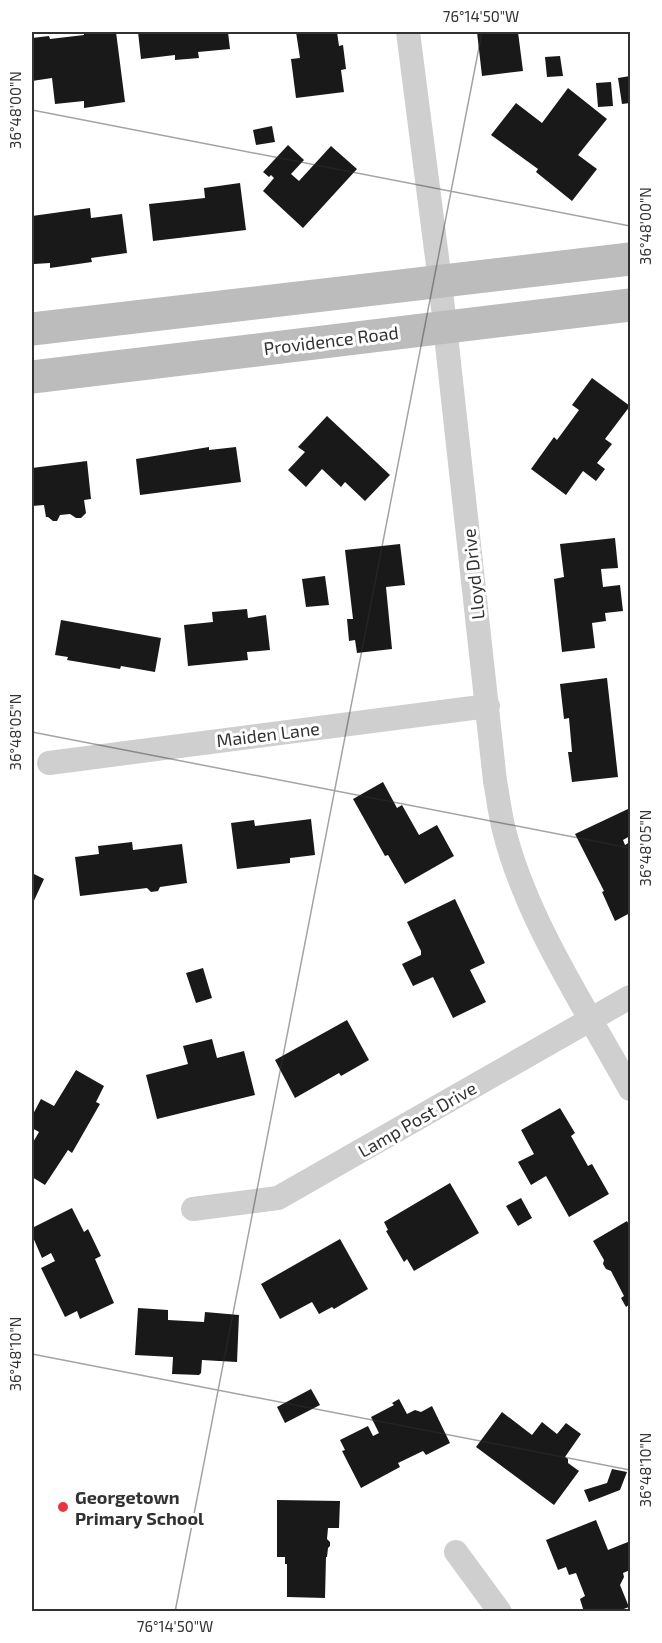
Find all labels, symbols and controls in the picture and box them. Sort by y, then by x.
text: 76°14'50"W [443,7,519,25]
text: 36°48'00"N [6,71,24,149]
text: 36°48'00"N [636,187,654,265]
street label: Providence Road [262,321,400,359]
street label: Lloyd Drive [457,527,489,621]
text: 36°48'05"N [6,694,24,770]
street label: Maiden Lane [215,717,321,751]
text: 36°48'05"N [636,810,654,886]
street label: Lamp Post Drive [354,1076,480,1162]
text: 36°48'10"N [6,1317,24,1391]
text: 36°48'10"N [636,1433,654,1507]
place label: Georgetown Primary School [75,1486,204,1529]
marker: Georgetown Primary School [56,1500,70,1514]
text: 76°14'50"W [137,1617,213,1635]

